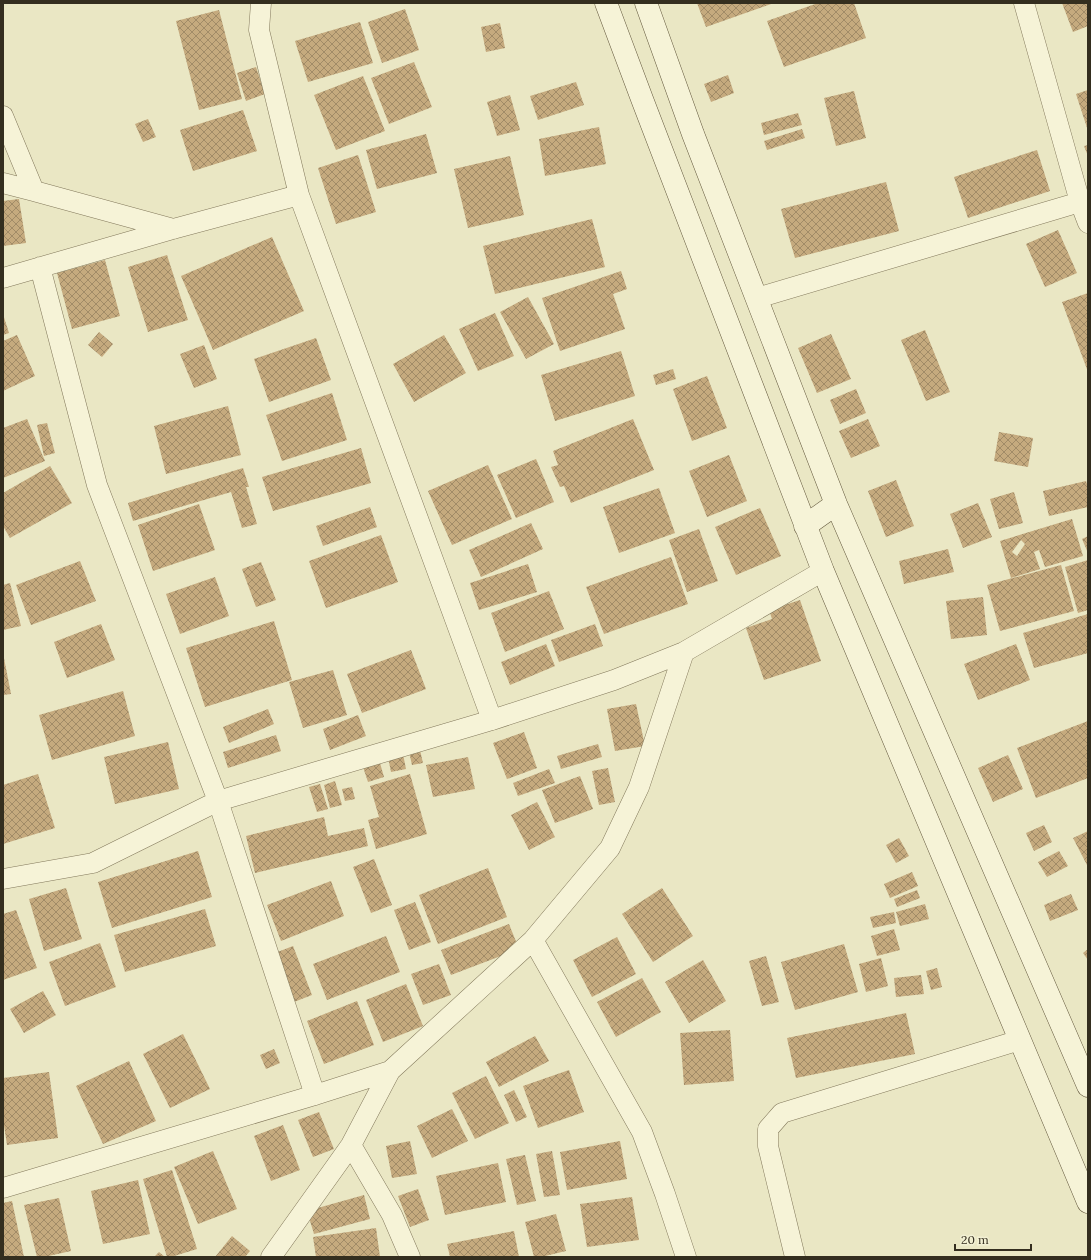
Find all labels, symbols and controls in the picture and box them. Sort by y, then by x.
scale bar [955,1226,1031,1252]
text: 20 m [961,1232,989,1247]

